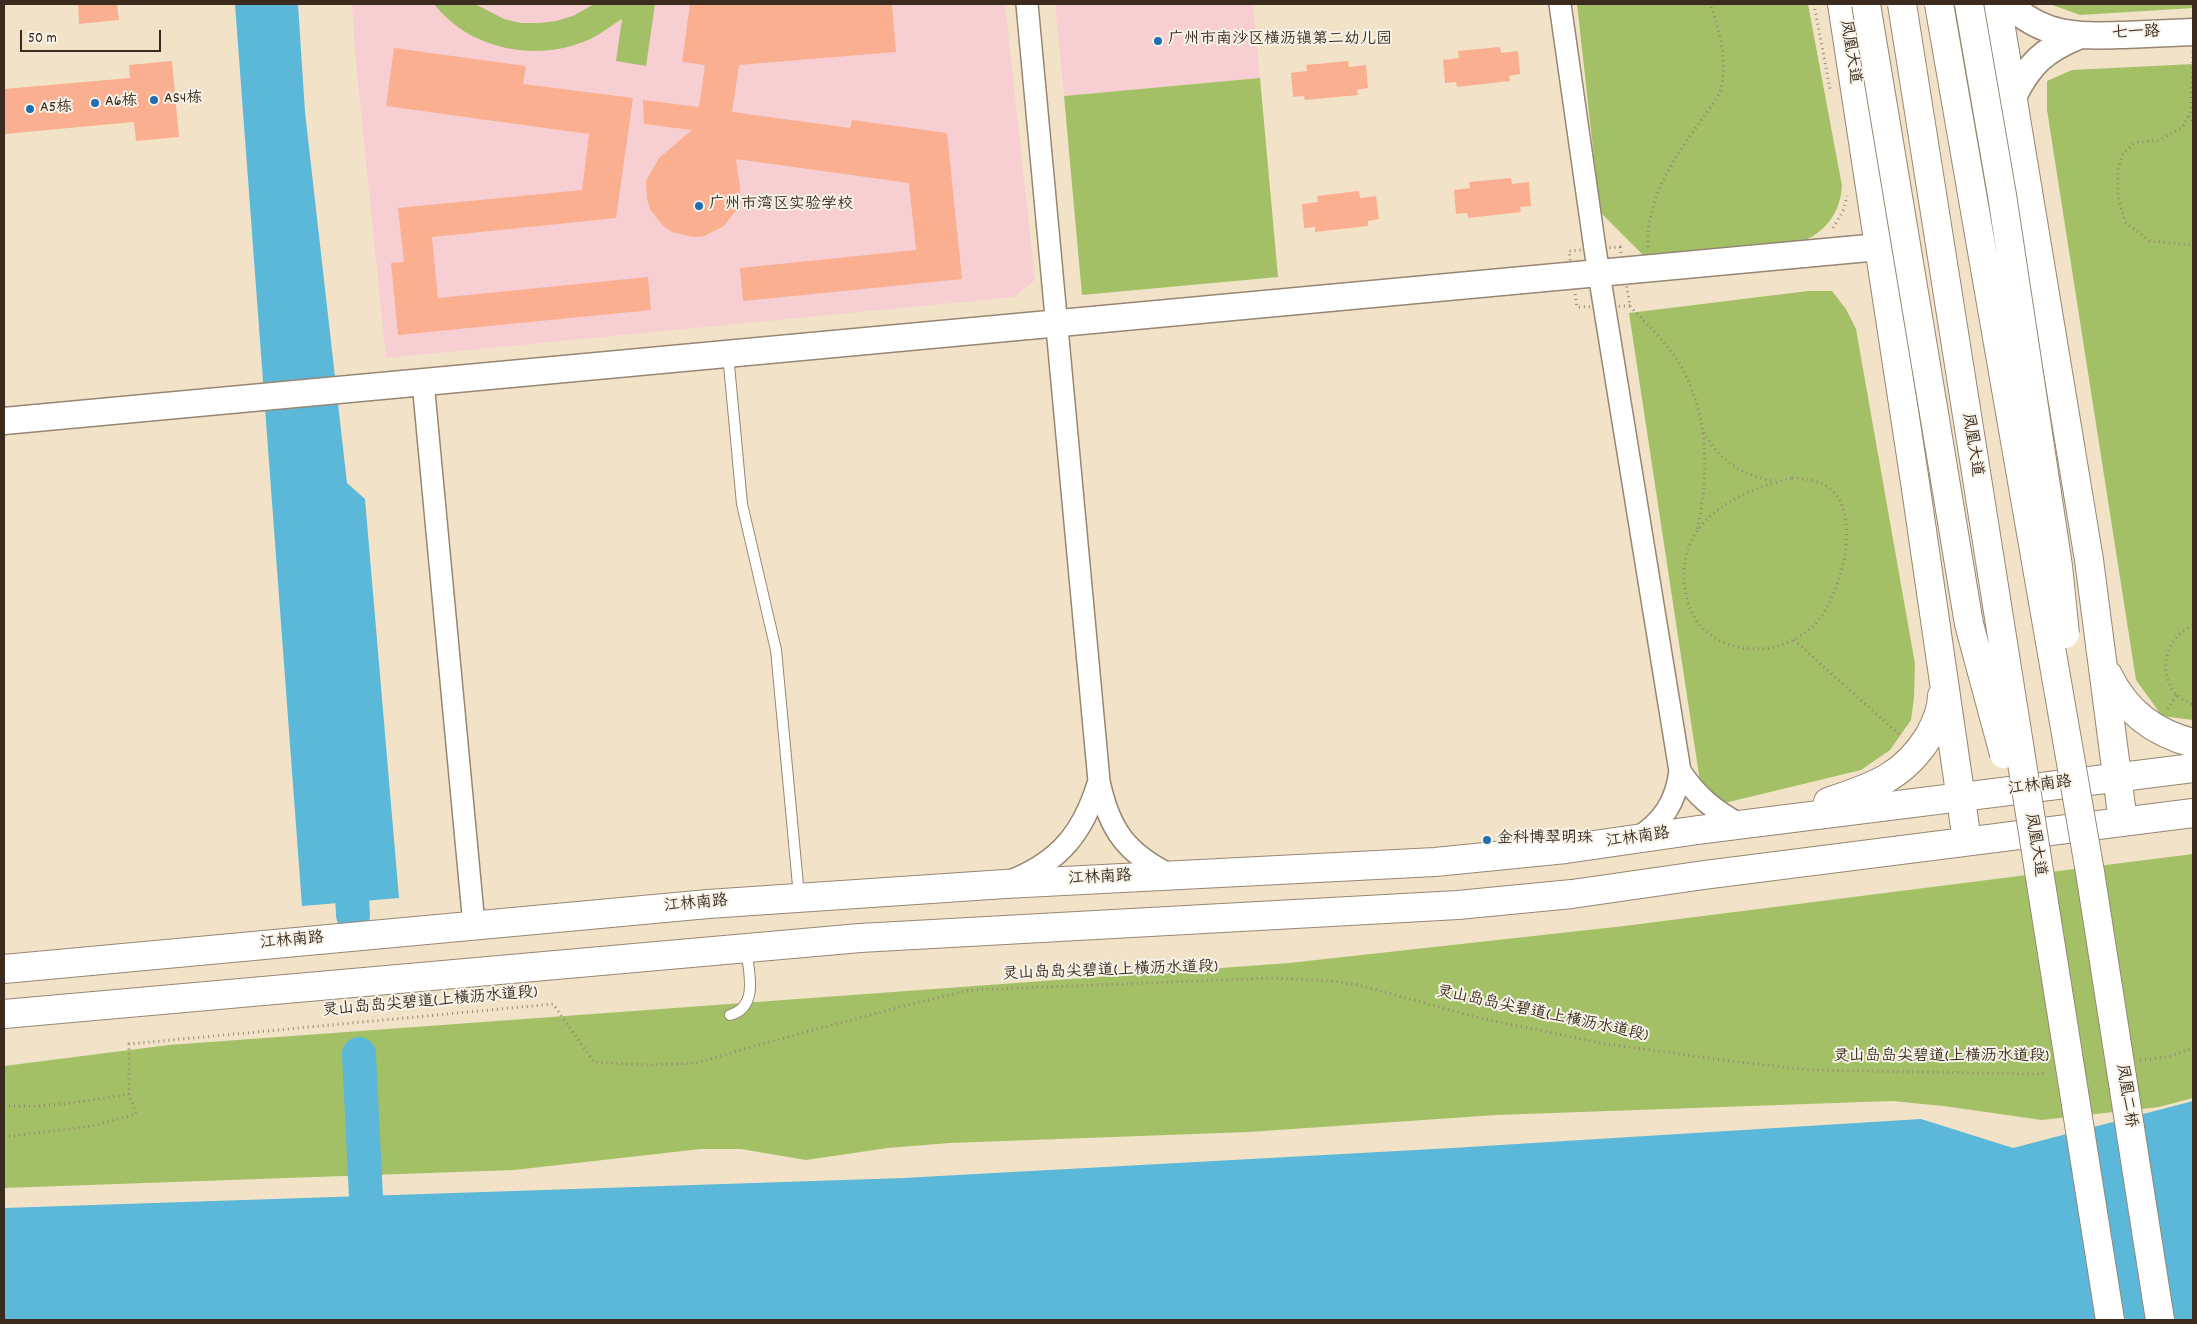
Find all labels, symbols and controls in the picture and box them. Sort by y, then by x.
street label: 凤凰大道 [1835,19,1863,85]
scale bar [22,20,164,52]
street label: 七一路 [2112,24,2160,44]
text: 50 m [28,28,57,50]
place label: 广州市南沙区横沥镇第二幼儿园 [1168,31,1392,51]
marker: 广州市南沙区横沥镇第二幼儿园 [1152,35,1164,47]
place label: AS4栋 [164,90,202,110]
place label: A6栋 [105,93,138,113]
marker: AS4栋 [148,94,160,106]
marker: A6栋 [89,97,101,109]
place label: A5栋 [40,99,72,119]
marker: A5栋 [24,103,36,115]
place label: 广州市湾区实验学校 [709,196,853,216]
marker: 广州市湾区实验学校 [693,200,705,212]
street label: 凤凰大道 [1957,412,1985,478]
street label: 江林南路 [2007,774,2073,800]
street label: 凤凰大道 [2020,812,2048,878]
street label: 江林南路 [1605,825,1671,853]
place label: 金科博翠明珠 [1497,830,1593,850]
marker: 金科博翠明珠 [1481,834,1493,846]
street label: 江林南路 [1068,868,1132,890]
street label: 江林南路 [663,893,729,917]
street label: 江林南路 [259,930,325,954]
street label: 灵山岛岛尖碧道(上横沥水道段) [1002,959,1218,985]
street label: 灵山岛岛尖碧道(上横沥水道段) [1434,983,1650,1047]
street label: 灵山岛岛尖碧道(上横沥水道段) [322,984,538,1022]
street label: 灵山岛岛尖碧道(上横沥水道段) [1833,1048,2049,1068]
street label: 凤凰二桥 [2111,1063,2139,1129]

